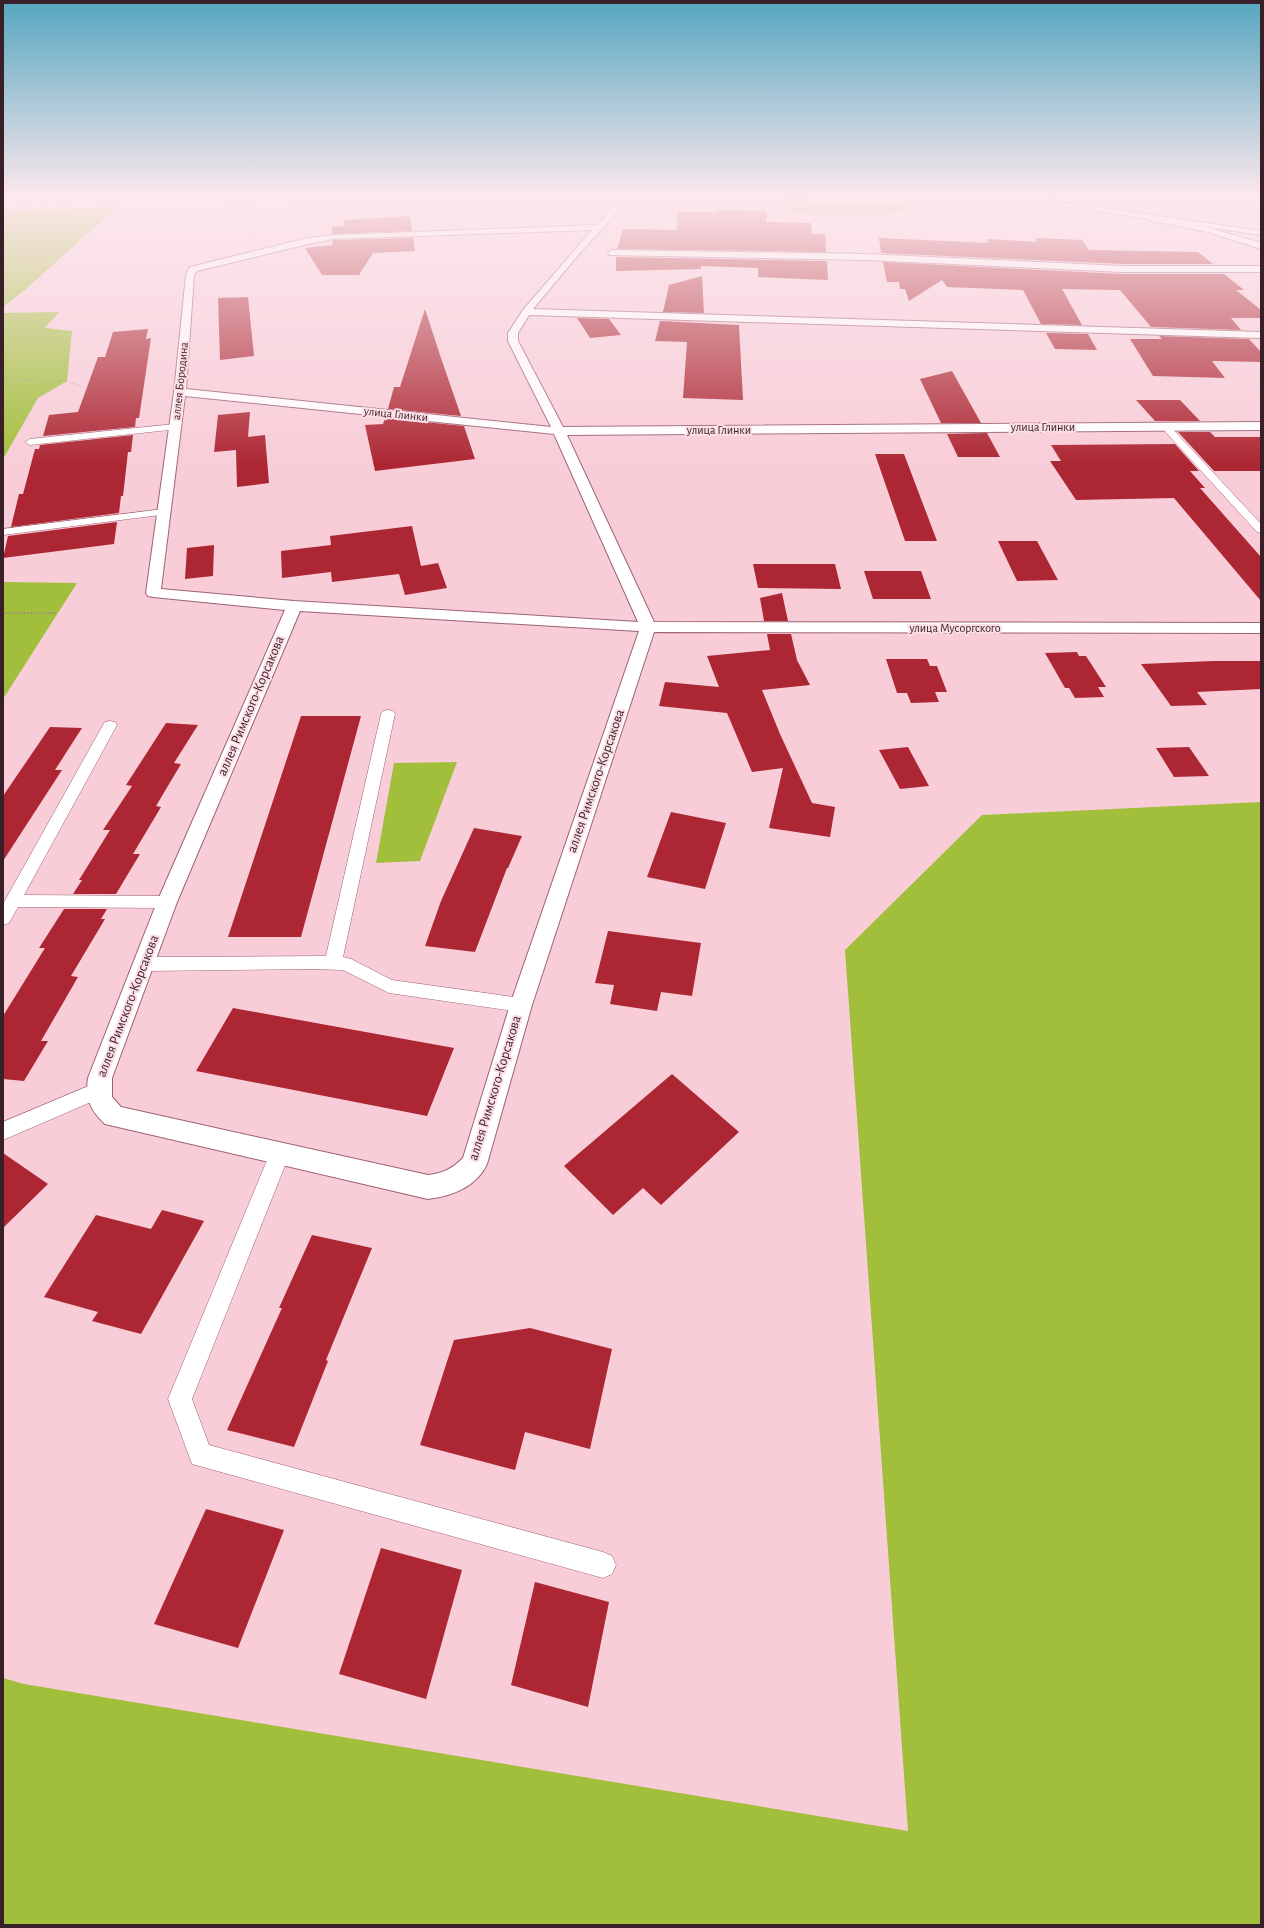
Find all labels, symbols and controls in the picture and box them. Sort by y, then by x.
street label: аллея Бородина [170,341,190,421]
street label: улица Глинки [362,405,429,424]
street label: улица Глинки [1010,421,1075,434]
street label: улица Глинки [686,424,751,437]
street label: улица Мусоргского [908,622,1001,635]
street label: аллея Римского-Корсакова [215,633,287,778]
street label: аллея Римского-Корсакова [565,707,627,854]
street label: аллея Римского-Корсакова [94,933,162,1079]
street label: аллея Римского-Корсакова [466,1013,524,1162]

